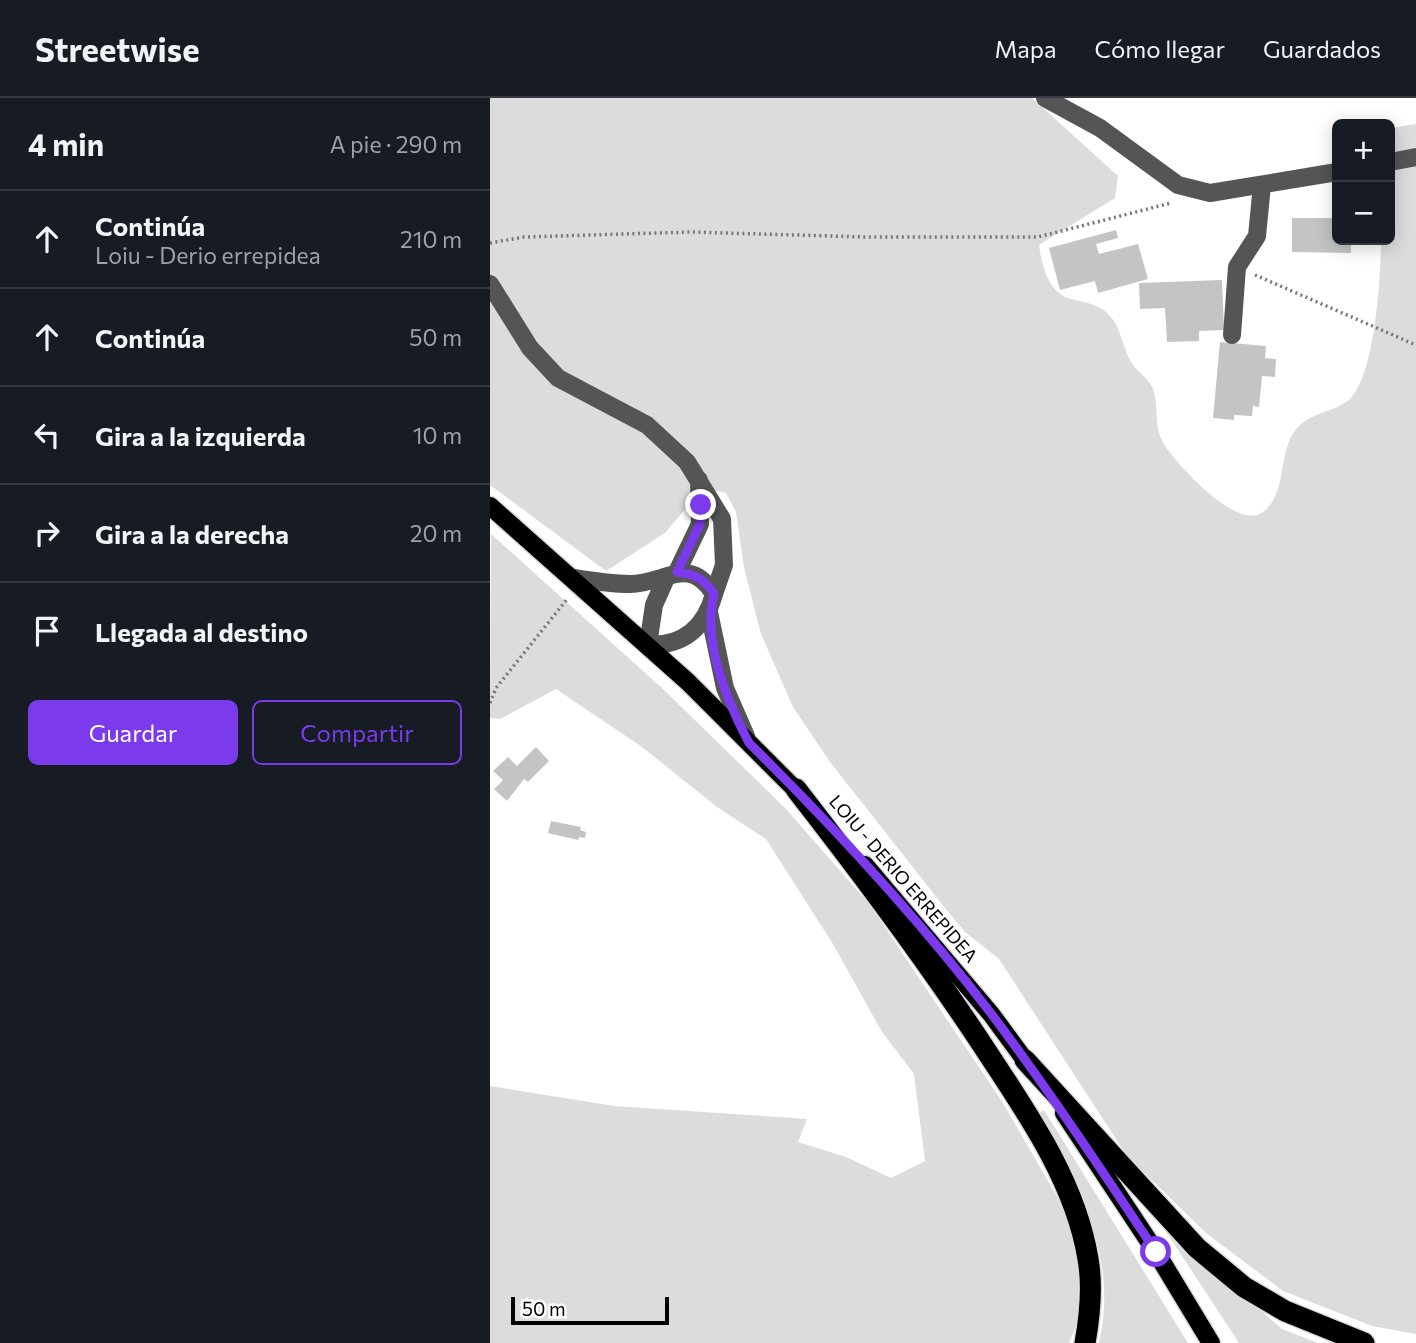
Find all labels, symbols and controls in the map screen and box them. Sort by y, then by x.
text: Streetwise [35,28,200,69]
text: Mapa [994,34,1057,63]
text: Cómo llegar [1095,34,1225,63]
text: Guardados [1263,34,1381,63]
map controls [1332,119,1395,245]
button: + [1332,119,1395,182]
text: 4 min [28,125,104,162]
text: A pie · 290 m [330,130,462,158]
button: − [1332,182,1395,245]
text: Continúa [95,210,205,241]
icon: ahead [28,220,66,258]
text: 210 m [400,225,462,253]
text: Loiu - Derio errepidea [95,241,321,269]
icon: ahead [28,318,66,356]
text: Continúa [95,322,205,353]
text: 50 m [409,323,462,351]
icon: left [28,416,66,454]
text: Gira a la izquierda [95,420,306,451]
text: 10 m [413,421,462,449]
route end [685,489,716,520]
icon: right [28,514,66,552]
text: Gira a la derecha [95,518,289,549]
text: 20 m [410,519,462,547]
icon: arrive [28,612,66,650]
text: Llegada al destino [95,616,308,647]
button: Guardar [28,700,238,765]
button: Compartir [252,700,462,765]
street label: LOIU - DERIO ERREPIDEA [825,790,982,967]
route start [1140,1236,1171,1267]
scale bar [511,1294,668,1326]
text: 50 m [522,1297,566,1320]

